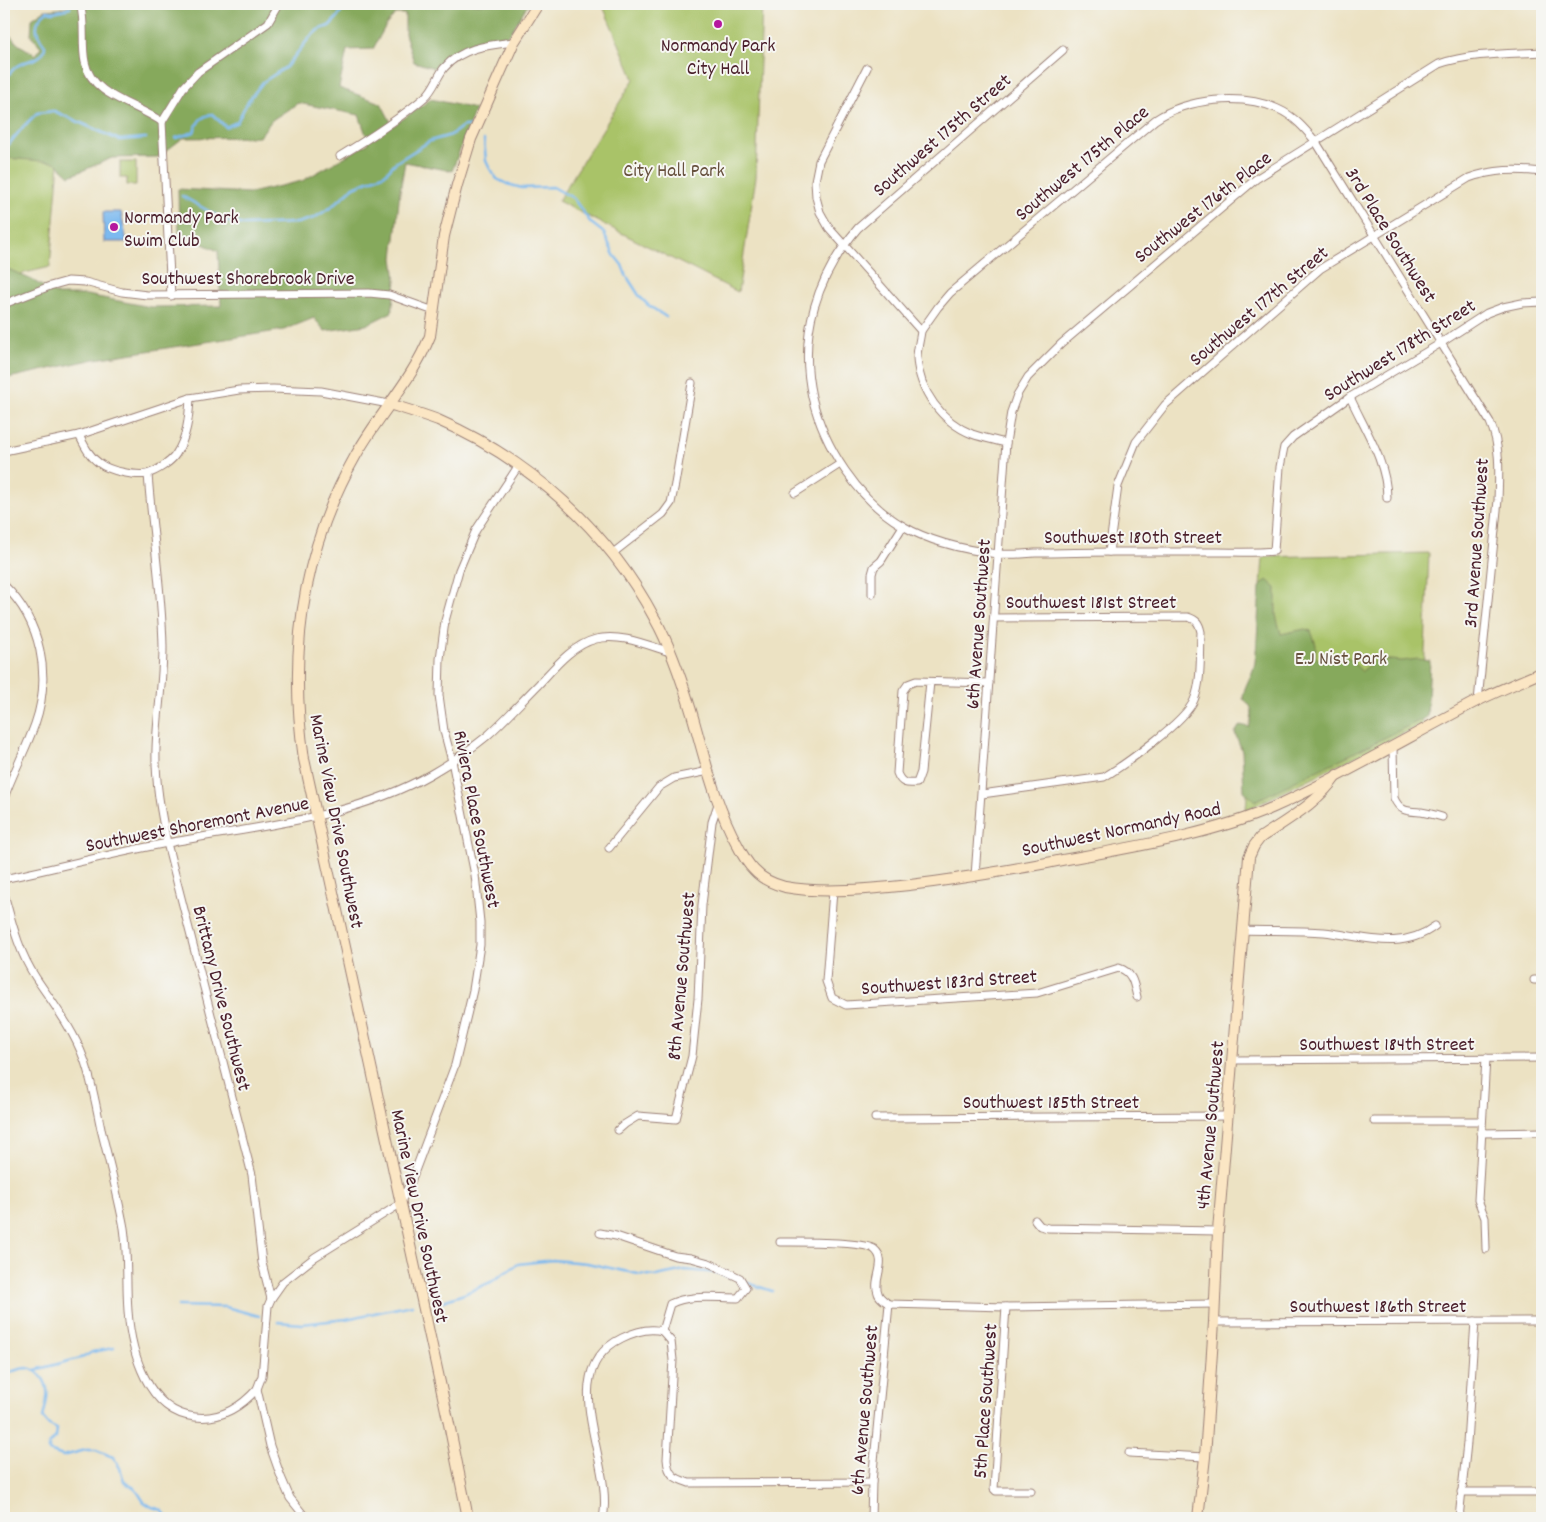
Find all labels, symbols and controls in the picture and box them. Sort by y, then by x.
marker: Normandy Park City Hall [712,18,724,30]
place label: Normandy Park City Hall [661,33,775,84]
street label: Southwest 175th Street [867,68,1019,205]
street label: Southwest 175th Place [1010,100,1156,229]
street label: Southwest 176th Place [1129,146,1279,271]
park label: City Hall Park [623,158,725,186]
street label: 3rd Place Southwest [1336,162,1442,309]
place label: Normandy Park Swim Club [124,205,239,256]
marker: Normandy Park Swim Club [108,221,120,233]
street label: Southwest 177th Street [1184,241,1336,374]
street label: Southwest Shorebrook Drive [141,266,355,294]
street label: Southwest 178th Street [1319,293,1482,410]
street label: 3rd Avenue Southwest [1458,457,1498,629]
street label: Southwest 180th Street [1044,525,1222,553]
street label: 6th Avenue Southwest [960,538,1000,710]
street label: Southwest 181st Street [1006,590,1176,618]
park label: E.J Nist Park [1295,646,1387,674]
street label: Marine View Drive Southwest [301,712,370,931]
street label: Riviera Place Southwest [444,728,506,911]
street label: Southwest Shoremont Avenue [84,791,312,861]
street label: Southwest Normandy Road [1019,796,1224,866]
street label: 8th Avenue Southwest [662,891,704,1062]
street label: Brittany Drive Southwest [184,903,257,1094]
street label: Southwest 183rd Street [860,964,1038,1004]
street label: Southwest 184th Street [1299,1032,1475,1060]
street label: 4th Avenue Southwest [1191,1040,1233,1211]
street label: Southwest 185th Street [963,1090,1139,1118]
street label: Marine View Drive Southwest [382,1107,454,1326]
street label: Southwest 186th Street [1290,1294,1466,1322]
street label: 5th Place Southwest [968,1323,1006,1480]
street label: 6th Avenue Southwest [845,1324,887,1496]

